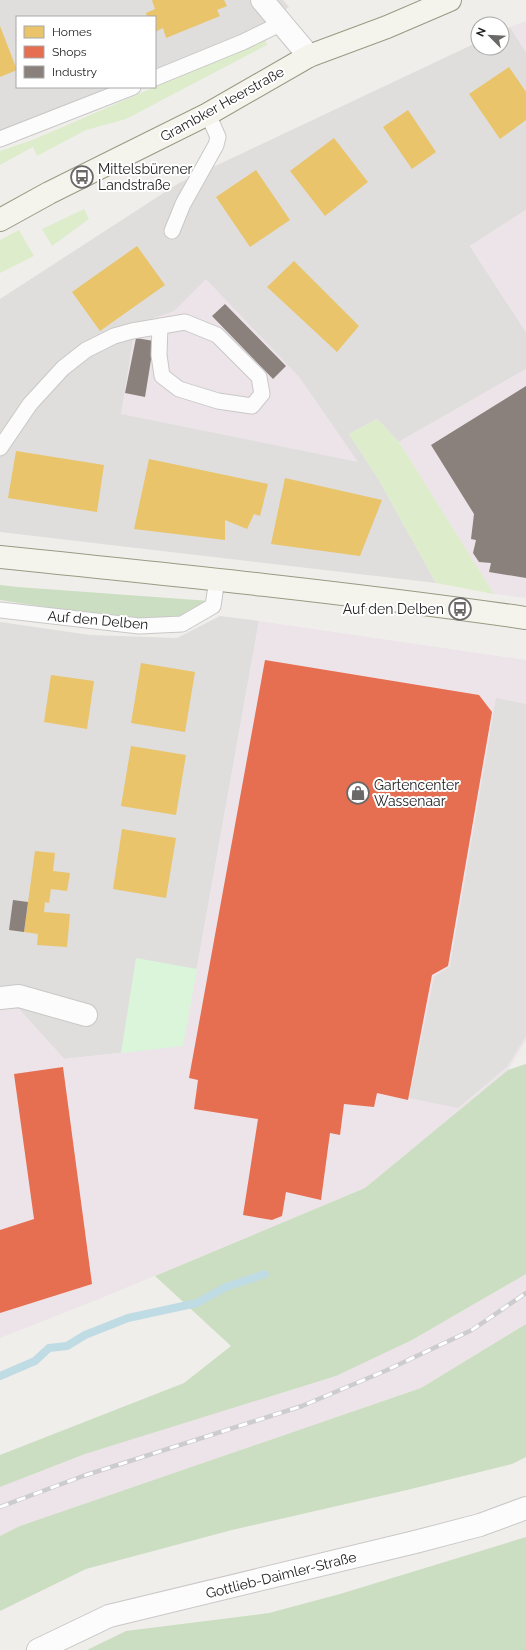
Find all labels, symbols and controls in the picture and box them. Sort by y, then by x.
legend [16,16,156,88]
north arrow [470,16,510,56]
text: Homes [52,25,92,39]
text: N [474,26,489,39]
text: Shops [52,45,87,59]
street label: Grambker Heerstraße [157,63,287,145]
text: Industry [52,65,98,79]
place label: Mittelsbürener Landstraße [98,161,193,193]
bus stop icon: Mittelsbürener Landstraße [69,164,95,190]
bus stop icon: Auf den Delben [447,596,473,622]
place label: Auf den Delben [343,601,444,617]
street label: Auf den Delben [47,608,149,632]
place label: Gartencenter Wassenaar [374,777,459,809]
shop icon: Gartencenter Wassenaar [345,780,371,806]
street label: Gottlieb-Daimler-Straße [204,1549,358,1601]

